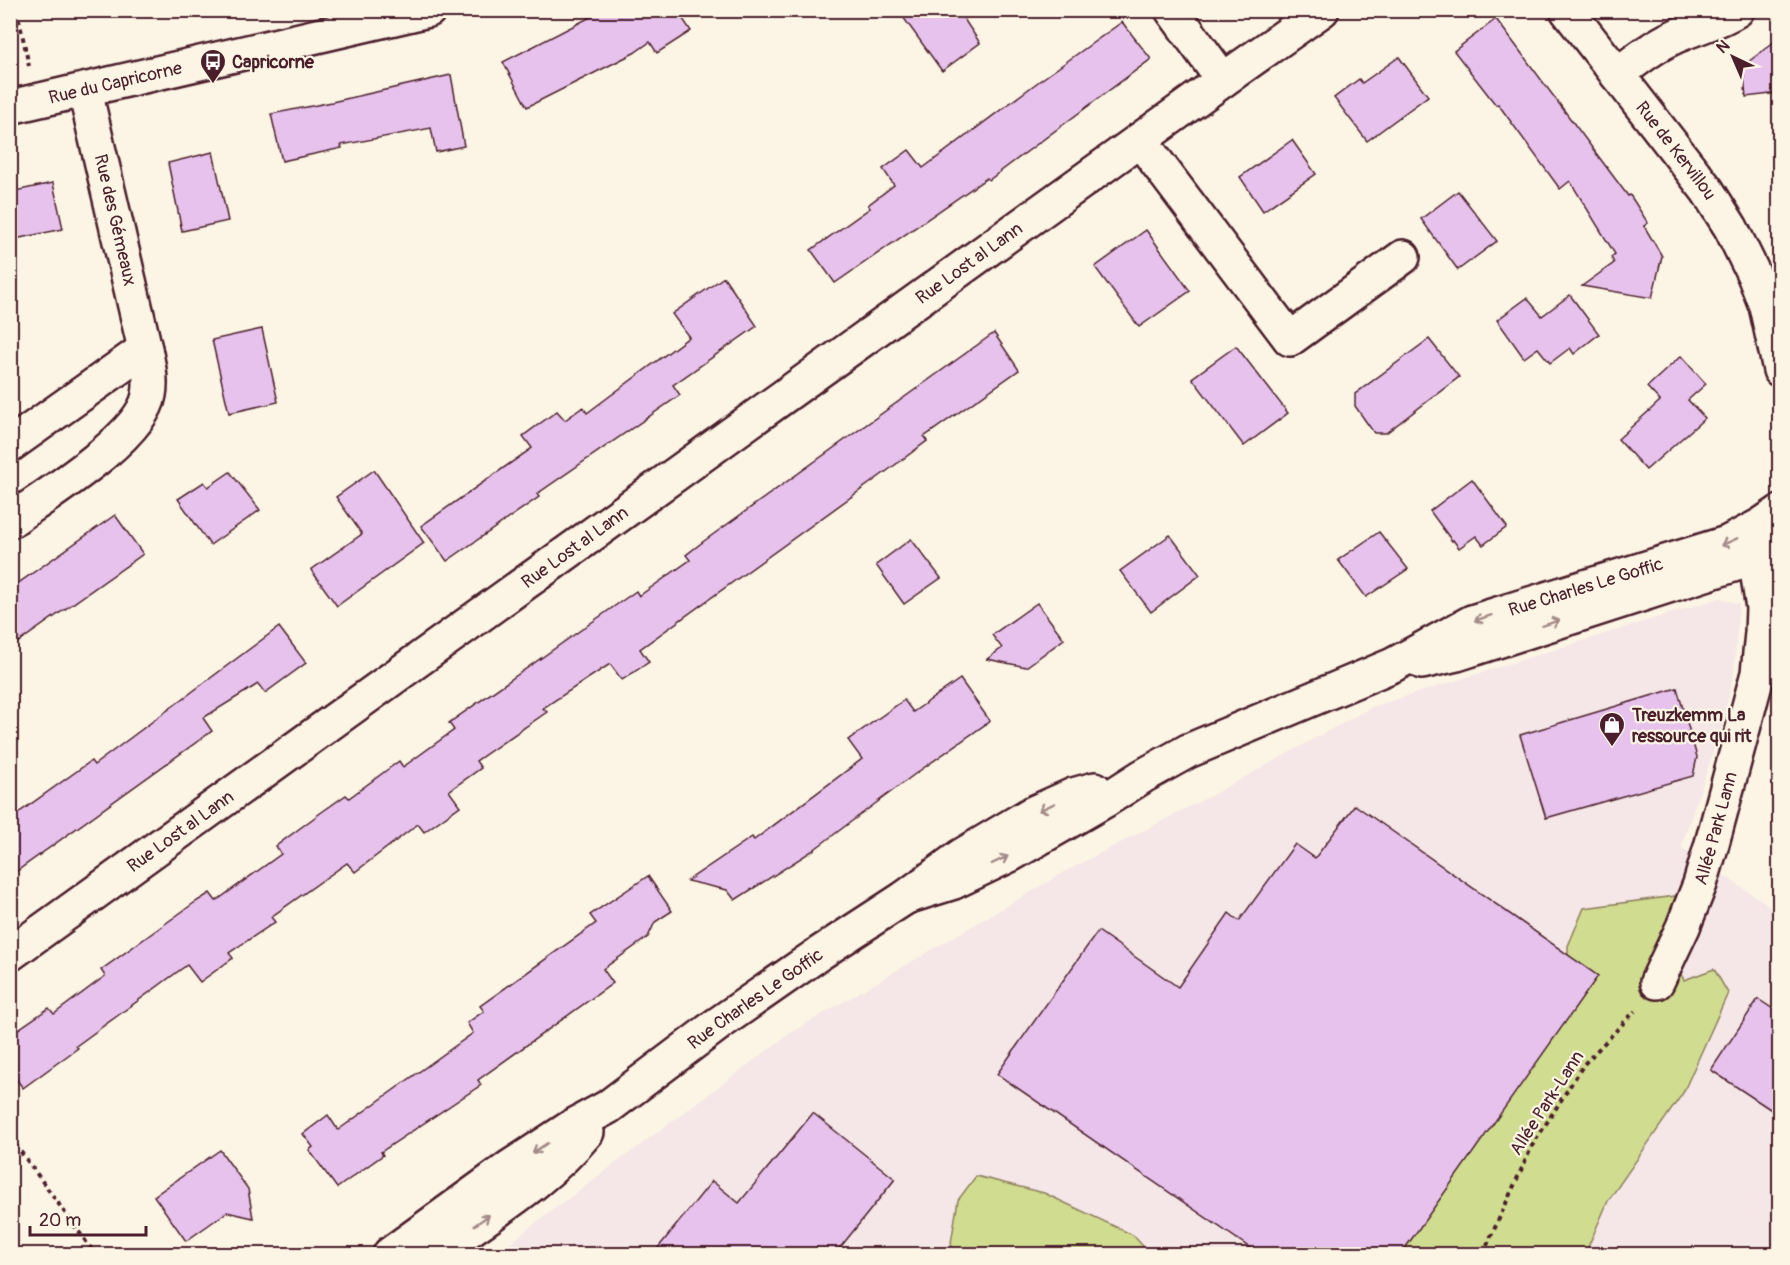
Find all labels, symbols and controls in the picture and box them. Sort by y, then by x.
north arrow [1703,27,1763,87]
text: N [1712,36,1734,58]
bus stop icon: Capricorne [198,47,228,85]
place label: Capricorne [232,51,315,74]
street label: Rue du Capricorne [46,56,184,109]
street label: Rue de Kervillou [1631,97,1722,204]
street label: Rue des Gémeaux [89,152,141,288]
street label: Rue Lost al Lann [911,217,1027,309]
street label: Rue Lost al Lann [517,501,633,593]
one-way arrow [1721,536,1739,548]
street label: Rue Charles Le Goffic [1506,552,1666,621]
one-way arrow [1474,613,1493,624]
one-way arrow [1541,617,1560,628]
place label: Treuzkemm La ressource qui rit [1631,704,1752,748]
shop icon: Treuzkemm La ressource qui rit [1597,710,1627,748]
street label: Allée Park Lann [1689,769,1742,888]
street label: Rue Lost al Lann [122,785,238,877]
one-way arrow [1039,801,1057,813]
one-way arrow [990,854,1008,866]
street label: Rue Charles Le Goffic [683,943,827,1054]
street label: Allée Park-Lann [1505,1046,1589,1160]
one-way arrow [531,1141,548,1154]
scale bar [30,1199,146,1237]
text: 20 m [39,1209,81,1232]
one-way arrow [473,1214,490,1226]

